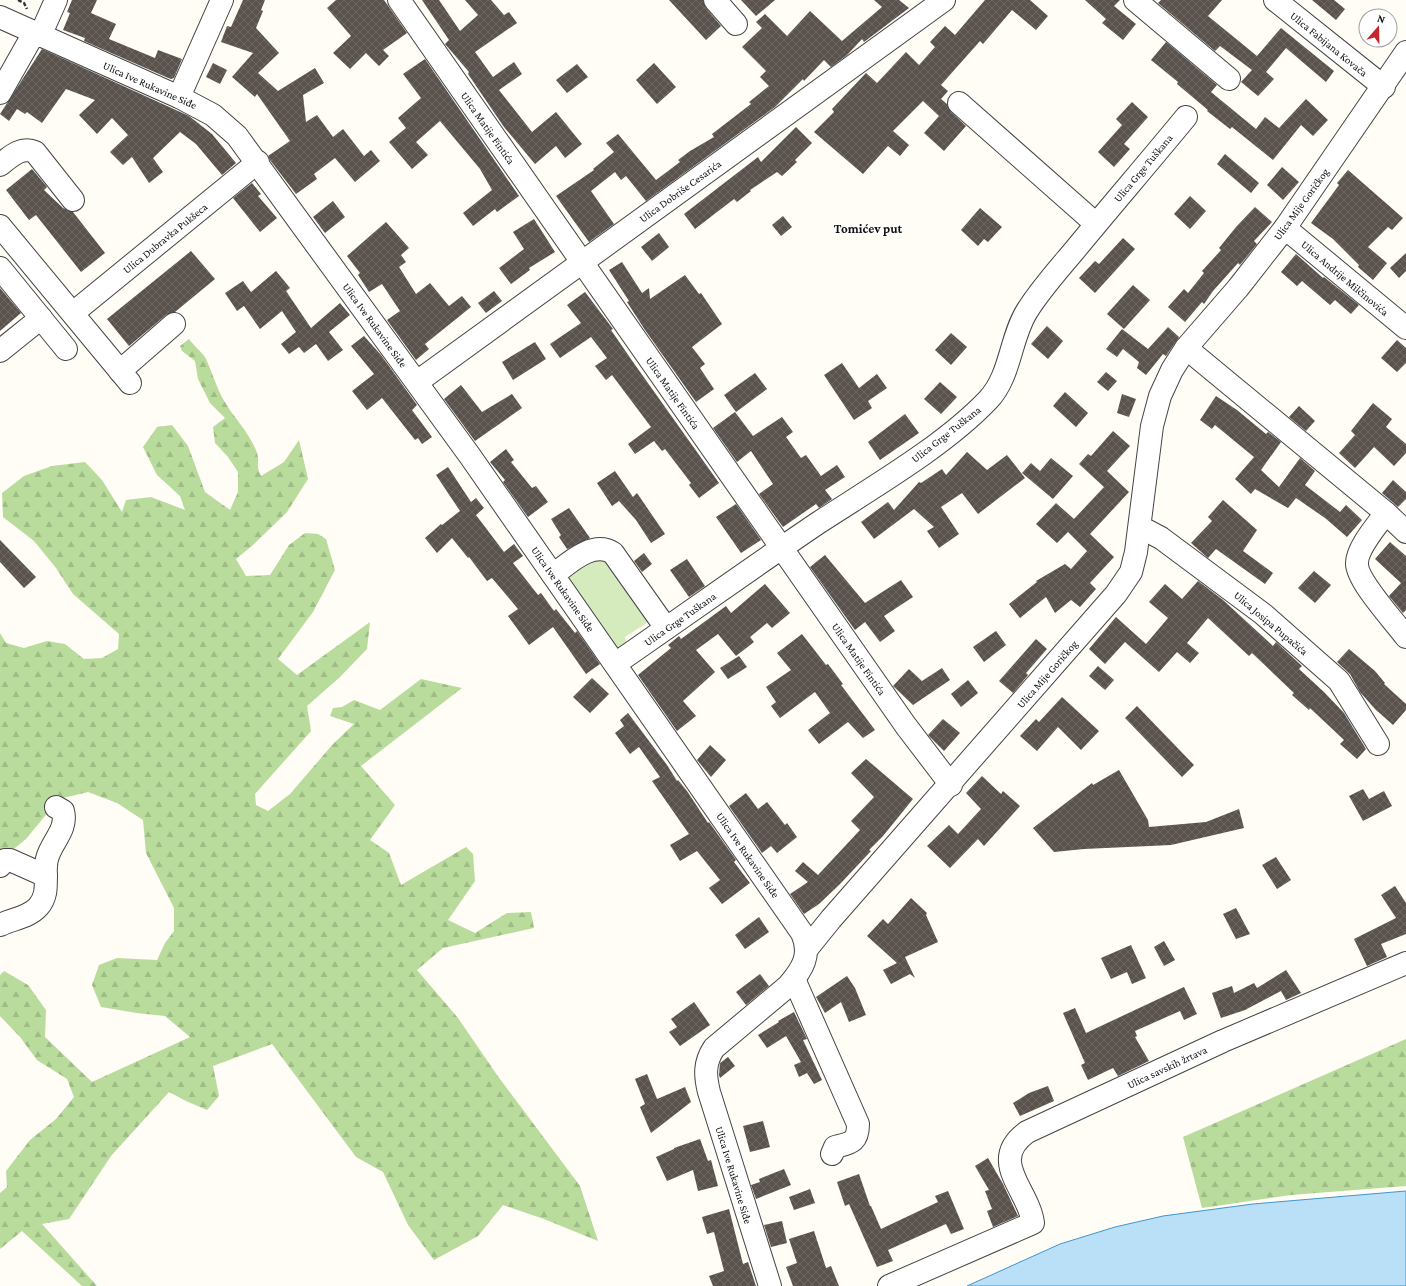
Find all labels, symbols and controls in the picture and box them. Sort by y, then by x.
north arrow [1358,8,1398,48]
street label: Ulica Fabijana Kovača [1287,9,1370,80]
text: N [1376,12,1387,26]
street label: Ulica Ive Rukavine Siđe [101,59,199,111]
street label: Ulica Matije Fintića [458,90,517,167]
street label: Ulica Grge Tuškana [1111,132,1176,205]
street label: Ulica Dobriše Cesarića [637,157,723,225]
street label: Ulica Mije Goričkog [1271,165,1332,243]
street label: Ulica Dubravka Pukšeca [120,200,210,276]
district label: Tomićev put [834,221,903,236]
street label: Ulica Andrije Milčinovića [1298,238,1391,319]
street label: Ulica Ive Rukavine Siđe [340,281,410,370]
street label: Ulica Matije Fintića [643,355,702,432]
street label: Ulica Grge Tuškana [909,403,984,466]
street label: Ulica Ive Rukavine Siđe [529,544,597,634]
street label: Ulica Josipa Pupačića [1231,589,1310,658]
street label: Ulica Grge Tuškana [642,590,719,649]
street label: Ulica Matije Fintića [829,621,888,698]
street label: Ulica Mije Goričkog [1014,637,1081,711]
street label: Ulica Ive Rukavine Siđe [714,810,782,900]
street label: Ulica savskih žrtava [1125,1043,1209,1091]
street label: Ulica Ive Rukavine Siđe [713,1125,755,1225]

